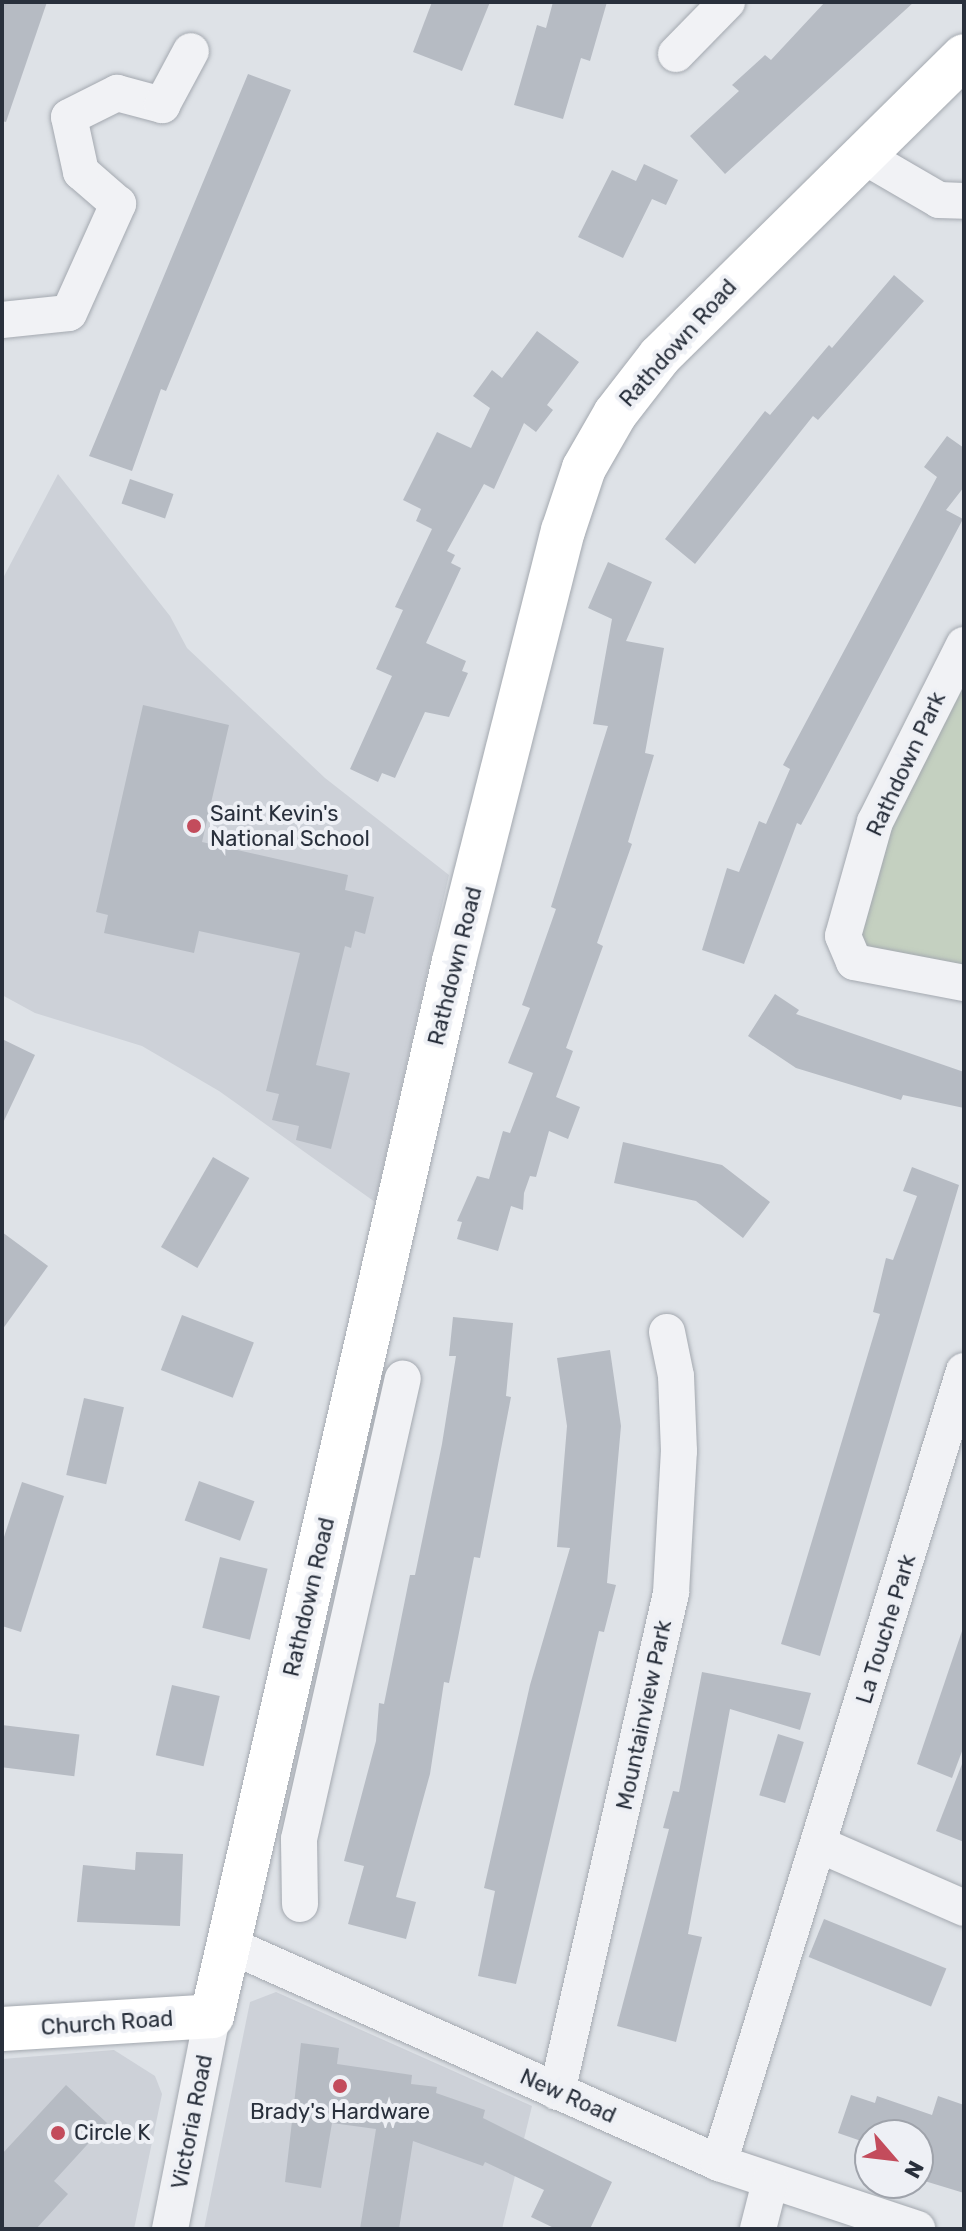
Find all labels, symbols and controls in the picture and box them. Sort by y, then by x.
street label: Rathdown Road [614,274,742,412]
street label: Rathdown Park [861,688,951,840]
place label: Saint Kevin's National School [210,800,370,852]
marker: Saint Kevin's National School [185,817,203,835]
street label: Rathdown Road [423,884,487,1048]
street label: Rathdown Road [278,1515,340,1679]
street label: La Touche Park [851,1551,921,1707]
street label: Mountainview Park [611,1617,677,1813]
street label: Church Road [40,2005,174,2041]
street label: Victoria Road [166,2053,218,2191]
street label: New Road [516,2063,620,2129]
marker: Brady's Hardware [331,2077,349,2095]
place label: Brady's Hardware [250,2099,430,2125]
north arrow [854,2119,934,2199]
place label: Circle K [74,2120,151,2146]
marker: Circle K [49,2124,67,2142]
text: N [898,2156,930,2183]

